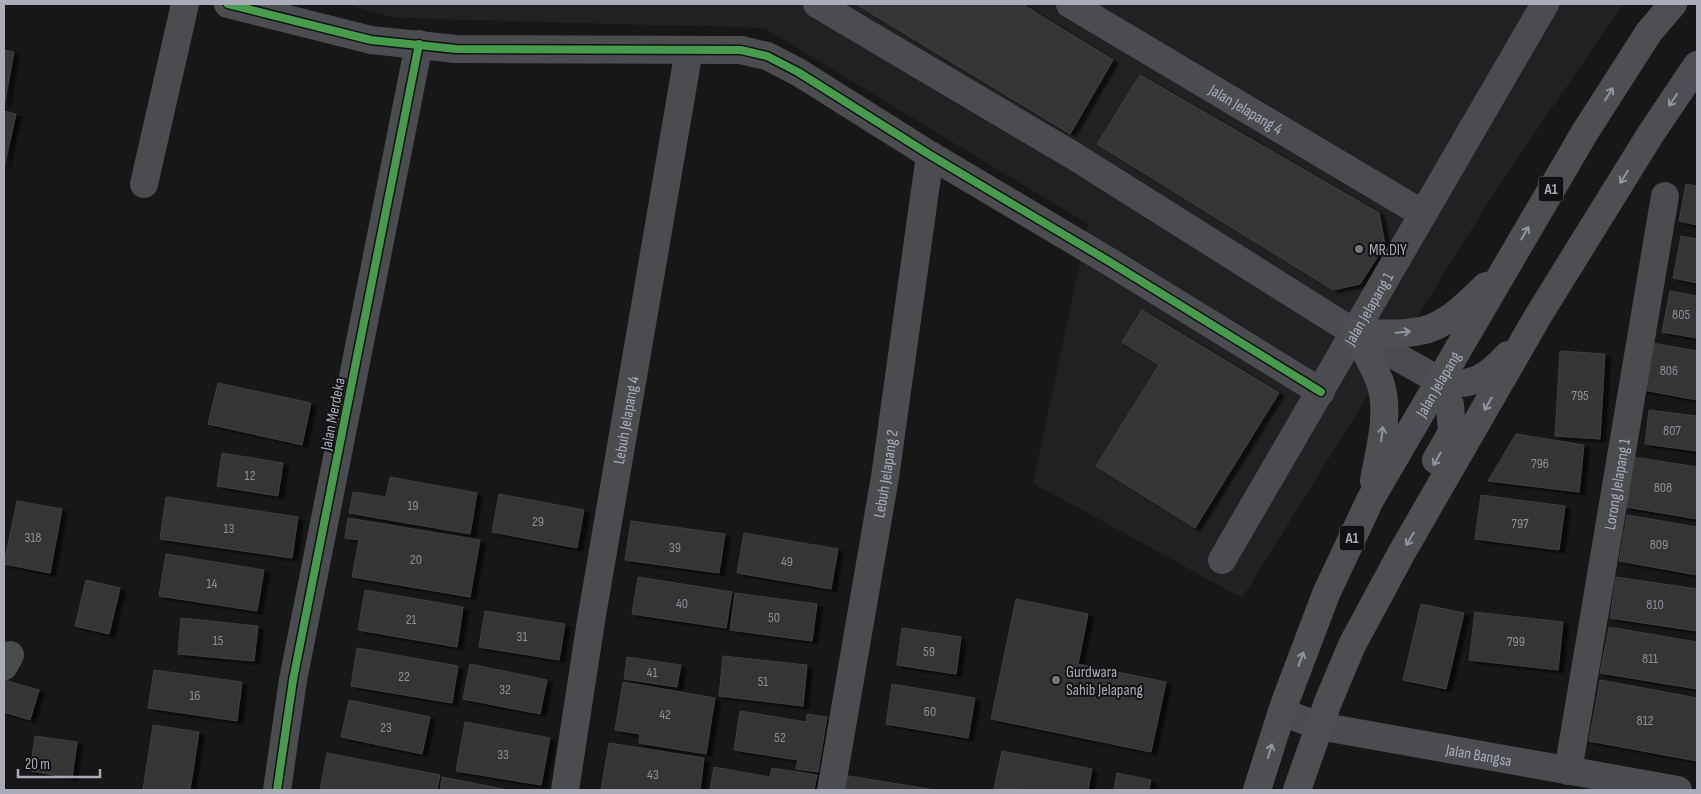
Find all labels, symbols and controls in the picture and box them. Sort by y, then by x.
street label: Jalan Jelapang 4 [1204,80,1286,139]
one-way arrow [1604,87,1614,101]
one-way arrow [1668,93,1678,107]
one-way arrow [1619,169,1629,183]
road number: A1 [1538,176,1564,202]
one-way arrow [1521,227,1531,241]
place label: MR.DIY [1369,241,1407,260]
marker: MR.DIY [1353,243,1365,255]
street label: Jalan Jelapang 1 [1340,269,1398,350]
house number: 805 [1672,306,1690,323]
one-way arrow [1395,327,1411,337]
street label: Jalan Jelapang [1412,348,1466,422]
house number: 806 [1660,362,1678,379]
street label: Lebuh Jelapang 4 [610,374,644,466]
street label: Jalan Merdeka [317,376,350,453]
house number: 795 [1571,387,1589,404]
one-way arrow [1483,397,1493,412]
house number: 807 [1663,422,1681,439]
one-way arrow [1377,427,1387,443]
street label: Lebuh Jelapang 2 [870,428,903,519]
street label: Lorong Jelapang 1 [1601,437,1635,531]
one-way arrow [1431,451,1441,465]
house number: 796 [1531,455,1549,472]
house number: 12 [245,467,256,484]
house number: 808 [1654,479,1672,496]
house number: 19 [407,497,419,514]
house number: 29 [532,513,544,530]
house number: 797 [1511,515,1529,532]
house number: 13 [224,520,235,537]
road number: A1 [1340,526,1364,550]
house number: 318 [25,529,41,546]
one-way arrow [1404,532,1414,546]
house number: 809 [1650,536,1668,553]
house number: 39 [669,539,681,556]
house number: 20 [410,551,422,568]
house number: 49 [781,553,793,570]
house number: 14 [207,575,218,592]
house number: 40 [676,595,688,612]
house number: 810 [1646,596,1664,613]
house number: 50 [768,609,780,626]
house number: 21 [406,611,416,628]
house number: 31 [517,628,527,645]
house number: 15 [213,632,224,649]
house number: 799 [1507,633,1525,650]
house number: 59 [923,643,935,660]
house number: 811 [1642,650,1658,667]
one-way arrow [1297,652,1306,668]
place label: Gurdwara Sahib Jelapang [1066,663,1143,700]
house number: 41 [647,664,657,681]
house number: 22 [398,668,410,685]
house number: 51 [758,673,768,690]
marker: Gurdwara Sahib Jelapang [1050,674,1062,686]
house number: 32 [499,681,511,698]
house number: 16 [189,687,201,704]
house number: 60 [924,703,936,720]
house number: 42 [659,706,671,723]
house number: 812 [1637,712,1654,729]
house number: 23 [380,719,392,736]
house number: 52 [774,729,786,746]
street label: Jalan Bangsa [1443,741,1513,771]
one-way arrow [1265,744,1275,760]
scale bar [18,746,100,778]
house number: 33 [497,746,509,763]
text: 20 m [25,755,50,774]
house number: 43 [647,766,659,783]

